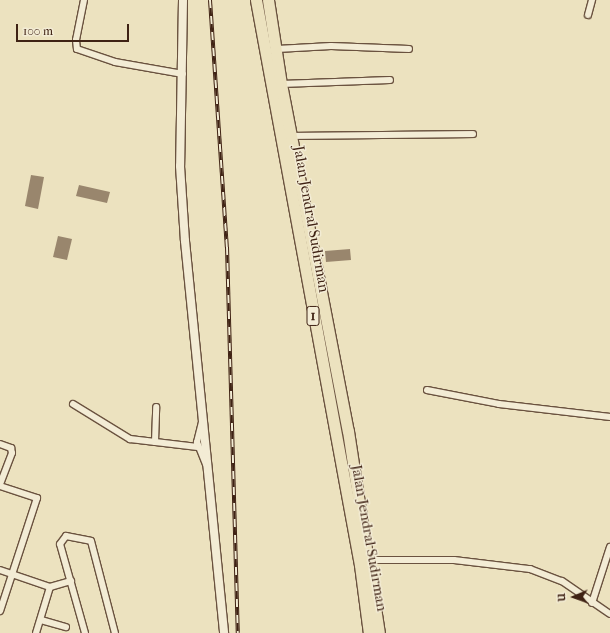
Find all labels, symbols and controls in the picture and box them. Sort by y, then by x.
scale bar [18,16,131,42]
text: 100 m [23,24,53,38]
street label: Jalan Jendral Sudirman [289,144,333,294]
road number: 1 [306,304,320,328]
street label: Jalan Jendral Sudirman [347,463,391,613]
north arrow [554,577,594,617]
text: U [555,593,568,602]

